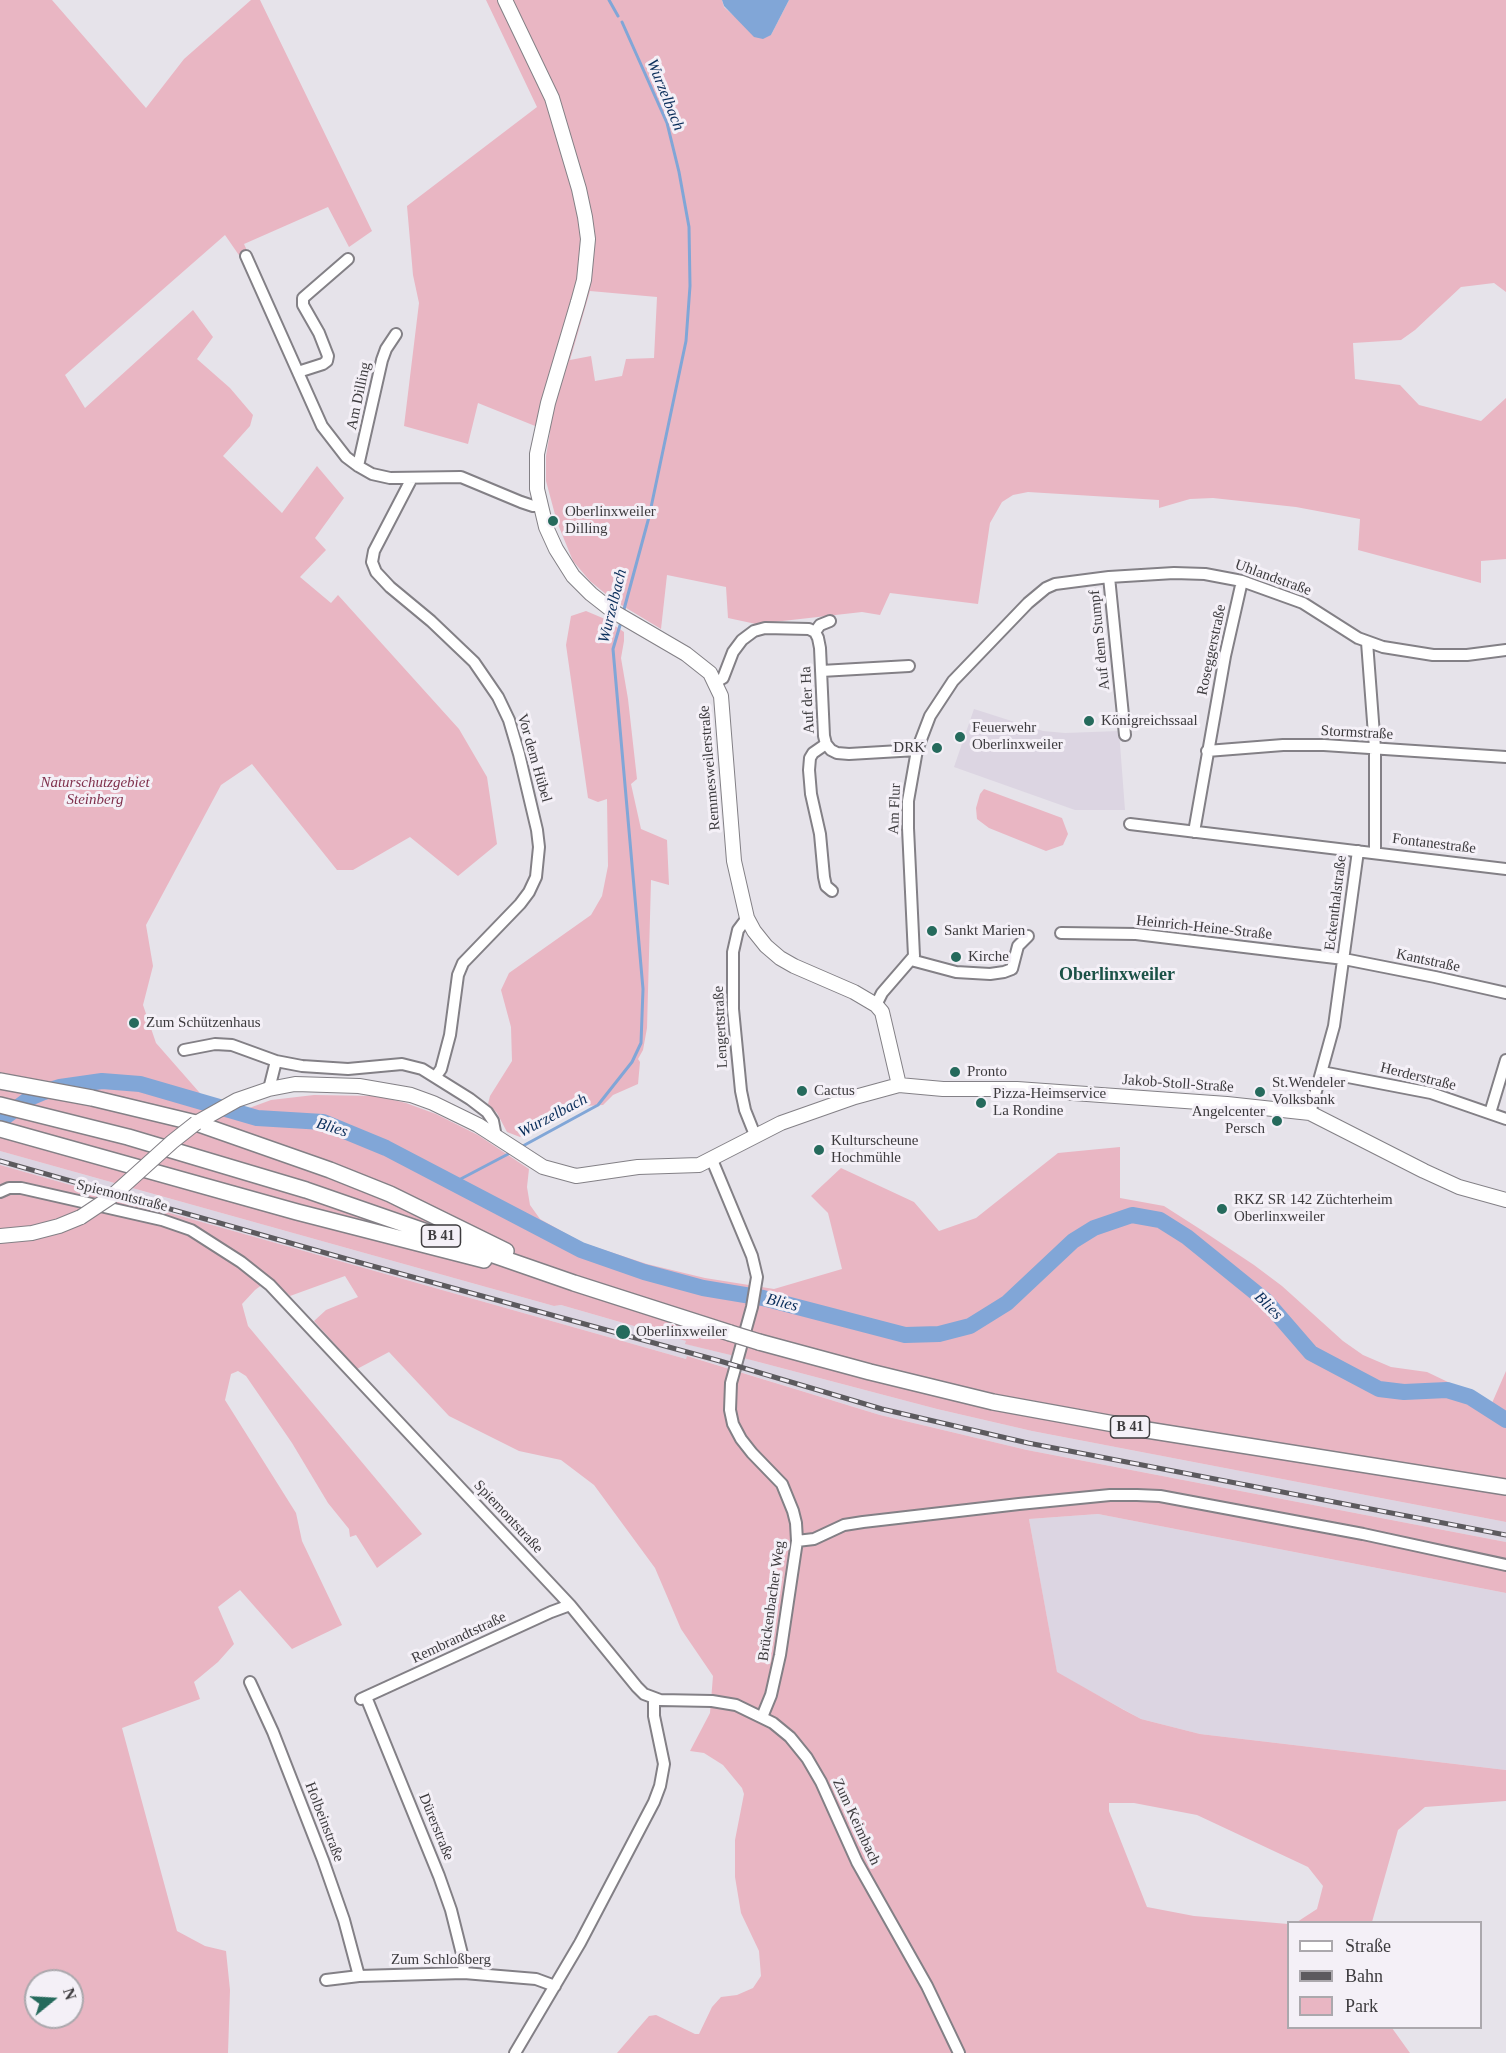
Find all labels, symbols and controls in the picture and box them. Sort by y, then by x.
water label: Wurzelbach [642,56,688,134]
street label: Am Dilling [343,361,375,431]
place label: Oberlinxweiler Dilling [565,503,656,538]
marker: Oberlinxweiler Dilling [546,514,560,528]
street label: Uhlandstraße [1232,556,1314,600]
water label: Wurzelbach [595,567,631,645]
street label: Auf dem Stumpf [1086,589,1114,691]
street label: Roseggerstraße [1194,603,1230,697]
street label: Auf der Ha [797,666,819,734]
street label: Remmesweilerstraße [696,705,724,831]
street label: Vor dem Hübel [513,712,555,804]
place label: Königreichssaal [1101,712,1198,730]
marker: Königreichssaal [1082,714,1096,728]
place label: Feuerwehr Oberlinxweiler [972,719,1063,754]
street label: Stormstraße [1320,722,1394,744]
marker: Feuerwehr Oberlinxweiler [953,730,967,744]
place label: DRK [893,739,925,757]
marker: DRK [930,741,944,755]
park label: Naturschutzgebiet Steinberg [40,774,150,809]
street label: Am Flur [885,783,905,835]
street label: Fontanestraße [1391,830,1477,858]
street label: Eckenthalstraße [1321,854,1351,952]
street label: Heinrich-Heine-Straße [1135,912,1273,944]
place label: Sankt Marien [944,922,1025,940]
marker: Sankt Marien [925,924,939,938]
street label: Kantstraße [1394,945,1462,977]
place label: Kirche [968,948,1009,966]
marker: Kirche [949,950,963,964]
district label: Oberlinxweiler [1059,964,1175,986]
street label: Lengertstraße [710,985,732,1069]
place label: Zum Schützenhaus [146,1014,261,1032]
marker: Zum Schützenhaus [127,1016,141,1030]
street label: Herderstraße [1378,1059,1458,1095]
place label: Pronto [967,1063,1007,1081]
marker: Pronto [948,1065,962,1079]
street label: Jakob-Stoll-Straße [1122,1071,1234,1097]
place label: St.Wendeler Volksbank [1272,1074,1345,1109]
place label: Cactus [814,1082,855,1100]
marker: Cactus [795,1084,809,1098]
place label: Pizza-Heimservice La Rondine [993,1085,1106,1120]
marker: St.Wendeler Volksbank [1253,1085,1267,1099]
water label: Wurzelbach [515,1090,591,1142]
marker: Pizza-Heimservice La Rondine [974,1096,988,1110]
place label: Angelcenter Persch [1192,1103,1265,1138]
water label: Blies [314,1114,350,1142]
marker: Angelcenter Persch [1270,1114,1284,1128]
place label: Kulturscheune Hochmühle [831,1132,918,1167]
marker: Kulturscheune Hochmühle [812,1143,826,1157]
street label: Spiemontstraße [75,1176,169,1216]
place label: RKZ SR 142 Züchterheim Oberlinxweiler [1234,1191,1393,1226]
marker: RKZ SR 142 Züchterheim Oberlinxweiler [1215,1202,1229,1216]
road number: B 41 [422,1225,460,1247]
water label: Blies [1250,1288,1286,1324]
water label: Blies [764,1290,800,1316]
marker: Oberlinxweiler [614,1323,632,1341]
place label: Oberlinxweiler [636,1323,727,1341]
road number: B 41 [1110,1416,1150,1438]
street label: Spiemontstraße [470,1477,546,1557]
street label: Brückenbacher Weg [755,1540,789,1662]
street label: Rembrandtstraße [409,1608,509,1668]
street label: Zum Keimbach [828,1776,884,1868]
street label: Holbeinstraße [301,1779,347,1865]
street label: Dürerstraße [414,1791,458,1863]
legend [1287,1921,1482,2029]
text: Straße [1345,1936,1391,1956]
street label: Zum Schloßberg [391,1951,491,1969]
text: Bahn [1345,1966,1383,1986]
north arrow [24,1969,84,2029]
text: N [60,1986,80,2002]
text: Park [1345,1996,1378,2016]

